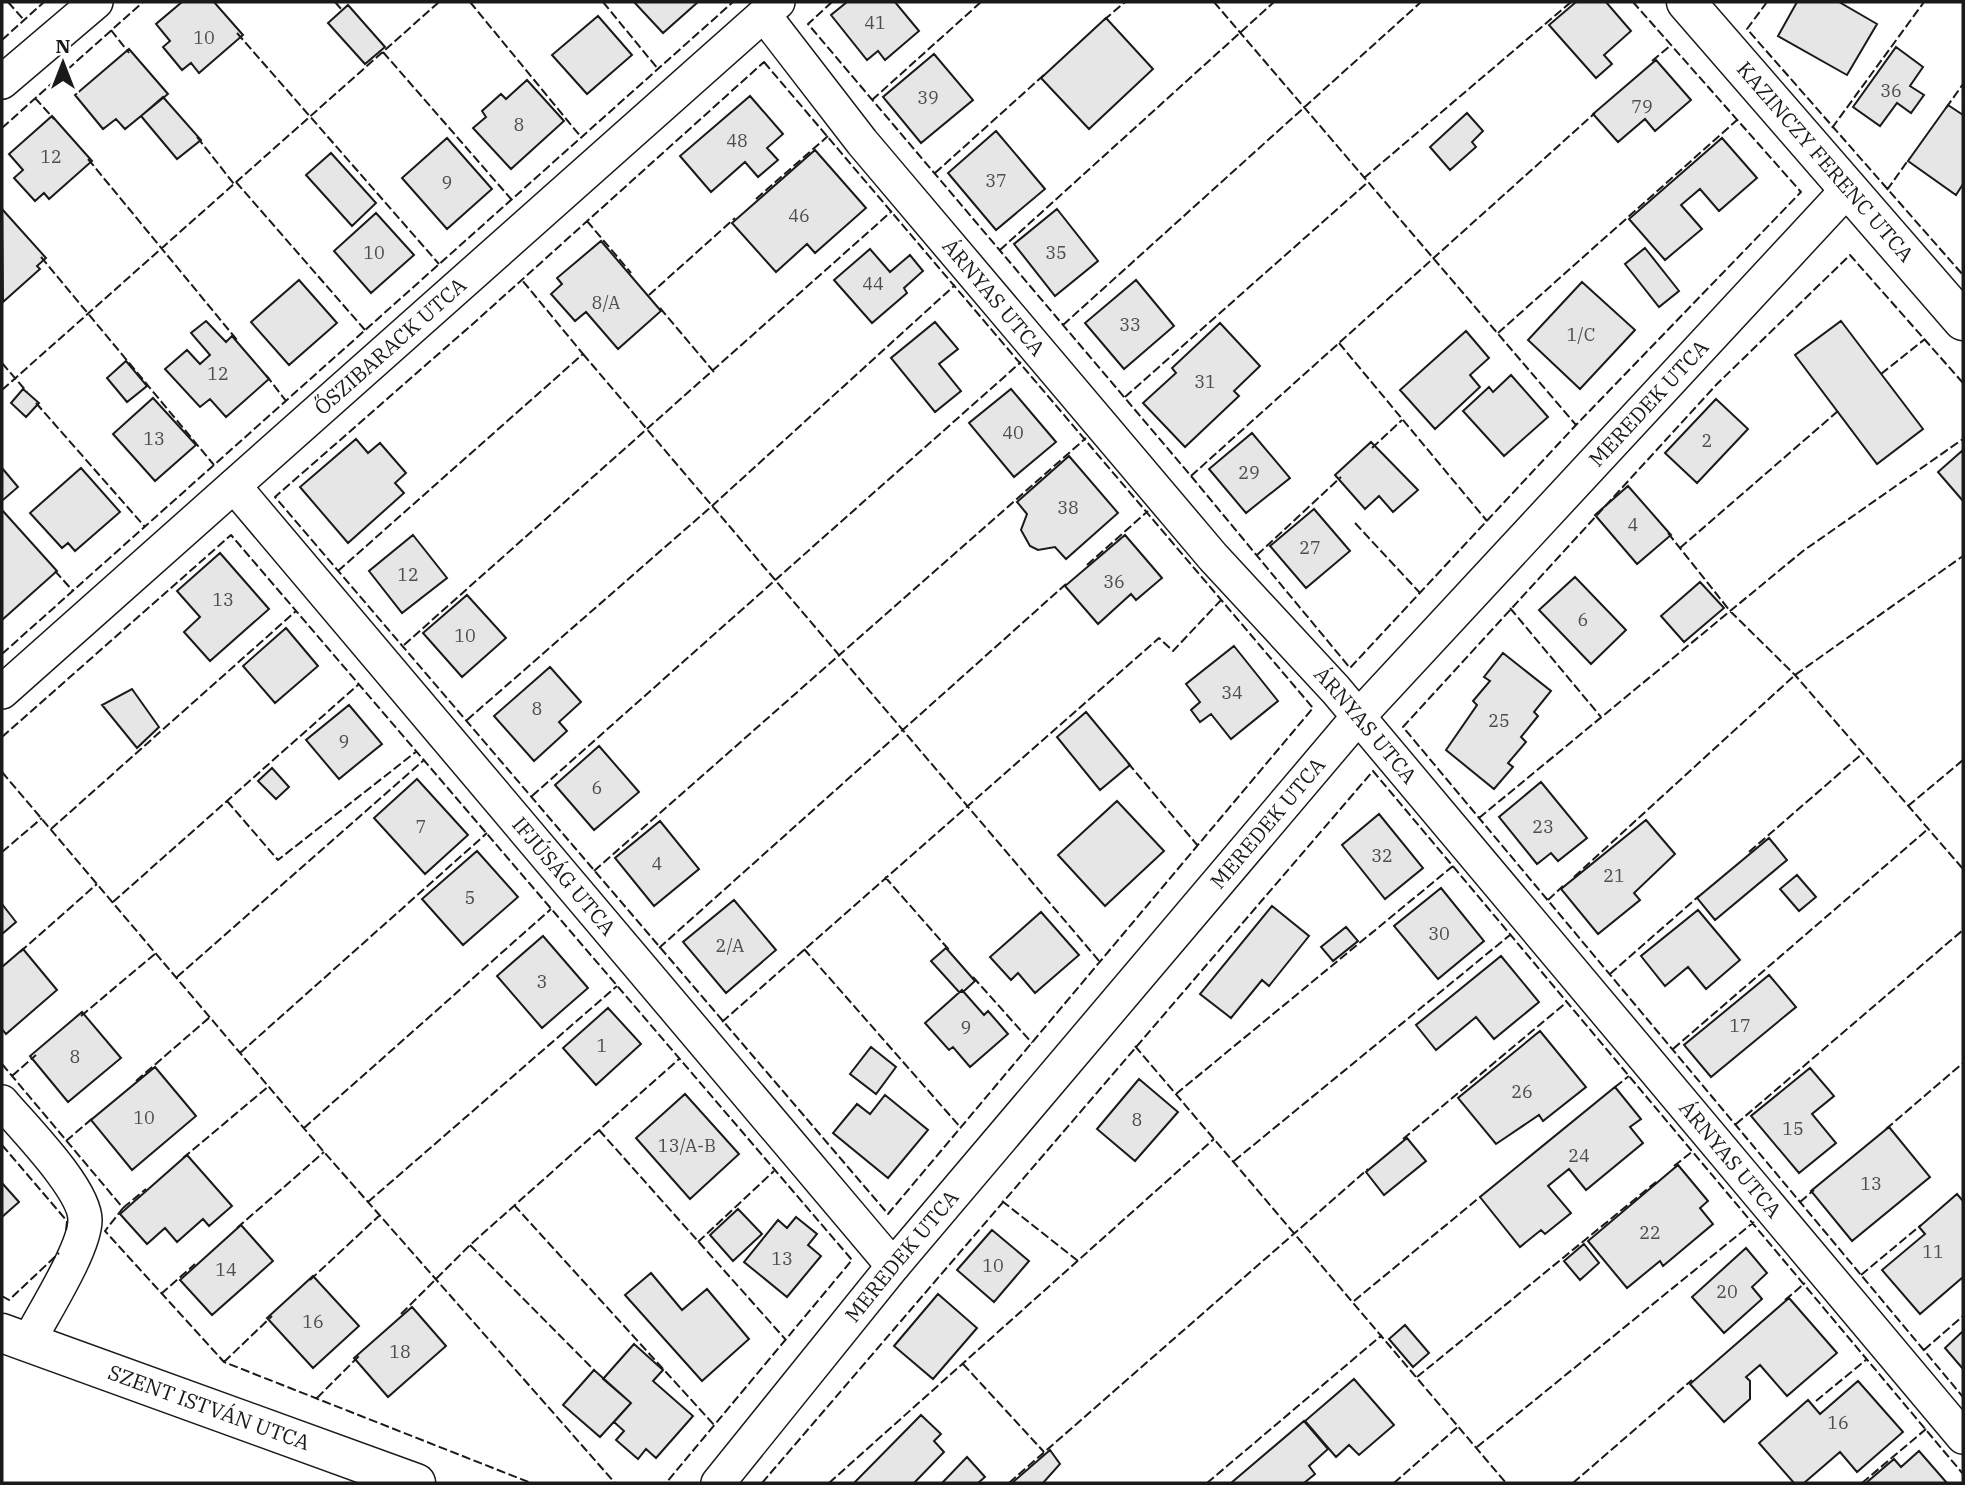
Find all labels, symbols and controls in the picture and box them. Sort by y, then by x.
house number: 41 [864,11,886,34]
house number: 10 [193,26,215,49]
north arrow [28,28,98,98]
text: N [55,34,71,58]
street label: KAZINCZY FERENC UTCA [1731,55,1921,268]
house number: 36 [1880,79,1902,102]
house number: 39 [917,86,939,109]
house number: 79 [1631,95,1653,118]
house number: 8 [514,113,524,136]
house number: 48 [726,129,748,152]
house number: 12 [40,145,62,168]
house number: 37 [985,169,1007,192]
house number: 9 [442,171,452,194]
house number: 46 [788,204,810,227]
street label: ÁRNYAS UTCA [937,232,1052,362]
house number: 10 [363,241,385,264]
house number: 35 [1045,241,1067,264]
street label: ŐSZIBARACK UTCA [308,270,472,421]
house number: 44 [862,272,884,295]
house number: 8/A [592,291,621,314]
house number: 33 [1119,313,1141,336]
house number: 1/C [1567,323,1595,346]
street label: MEREDEK UTCA [1582,333,1715,472]
house number: 12 [207,362,229,385]
house number: 31 [1194,370,1216,393]
house number: 40 [1002,421,1024,444]
house number: 13 [143,427,165,450]
house number: 2 [1702,429,1712,452]
house number: 29 [1238,461,1260,484]
house number: 38 [1057,496,1079,519]
house number: 4 [1628,513,1638,536]
house number: 27 [1299,536,1321,559]
house number: 12 [397,563,419,586]
house number: 36 [1103,570,1125,593]
house number: 13 [212,588,234,611]
house number: 6 [1578,608,1588,631]
house number: 10 [454,624,476,647]
street label: ÁRNYAS UTCA [1308,660,1424,790]
house number: 34 [1221,681,1243,704]
house number: 8 [532,697,542,720]
house number: 25 [1488,709,1510,732]
house number: 9 [339,730,349,753]
street label: MEREDEK UTCA [1204,750,1331,894]
house number: 6 [592,776,602,799]
street label: IFJÚSÁG UTCA [506,810,623,941]
house number: 7 [416,815,426,838]
house number: 23 [1532,815,1554,838]
house number: 32 [1371,844,1393,867]
house number: 4 [652,852,662,875]
house number: 21 [1603,864,1625,887]
house number: 5 [465,886,475,909]
house number: 30 [1428,922,1450,945]
house number: 2/A [716,934,745,957]
house number: 3 [537,970,547,993]
house number: 17 [1729,1014,1751,1037]
house number: 9 [961,1016,971,1039]
house number: 1 [597,1034,607,1057]
house number: 8 [70,1045,80,1068]
house number: 26 [1511,1080,1533,1103]
street label: ÁRNYAS UTCA [1673,1094,1789,1224]
house number: 10 [133,1106,155,1129]
house number: 8 [1132,1108,1142,1131]
house number: 15 [1782,1117,1804,1140]
house number: 13/A-B [658,1134,716,1157]
house number: 24 [1568,1144,1590,1167]
house number: 13 [1860,1172,1882,1195]
street label: MEREDEK UTCA [838,1183,965,1328]
house number: 22 [1639,1221,1661,1244]
house number: 11 [1922,1240,1944,1263]
house number: 13 [771,1247,793,1270]
house number: 10 [982,1254,1004,1277]
house number: 14 [215,1258,237,1281]
house number: 20 [1716,1280,1738,1303]
house number: 16 [302,1310,324,1333]
house number: 18 [389,1340,411,1363]
street label: SZENT ISTVÁN UTCA [104,1358,315,1457]
house number: 16 [1827,1411,1849,1434]

